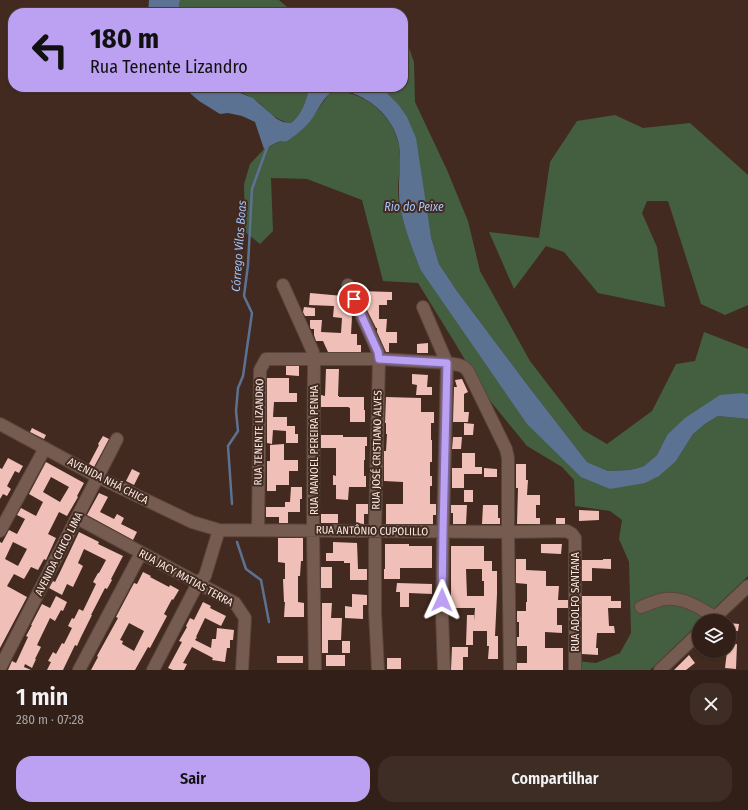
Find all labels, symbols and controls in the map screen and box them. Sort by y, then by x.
text: 180 m [90,22,159,55]
icon: left [24,24,76,76]
text: Rua Tenente Lizandro [90,56,248,78]
water label: Córrego Vilas Boas [229,200,249,292]
water label: Rio do Peixe [384,200,444,214]
pin [337,282,371,316]
icon: arrive [343,288,365,310]
street label: RUA TENENTE LIZANDRO [252,378,266,486]
street label: RUA MANOEL PEREIRA PENHA [308,385,321,515]
street label: RUA JOSÉ CRISTIANO ALVES [368,390,385,510]
street label: AVENIDA NHÁ CHICA [65,454,151,507]
street label: AVENIDA CHICO LIMA [32,510,86,598]
street label: RUA ANTÔNIO CUPOLILLO [316,523,428,538]
street label: RUA JACY MATIAS TERRA [137,547,236,609]
street label: RUA ADOLFO SANTANA [569,552,582,652]
position arrow [421,579,463,621]
map controls [692,614,736,658]
button: layers [692,614,736,658]
text: 1 min [16,683,68,711]
button: close [690,683,732,725]
text: 280 m · 07:28 [16,712,84,727]
button: Sair [16,756,370,802]
button: Compartilhar [378,756,732,802]

